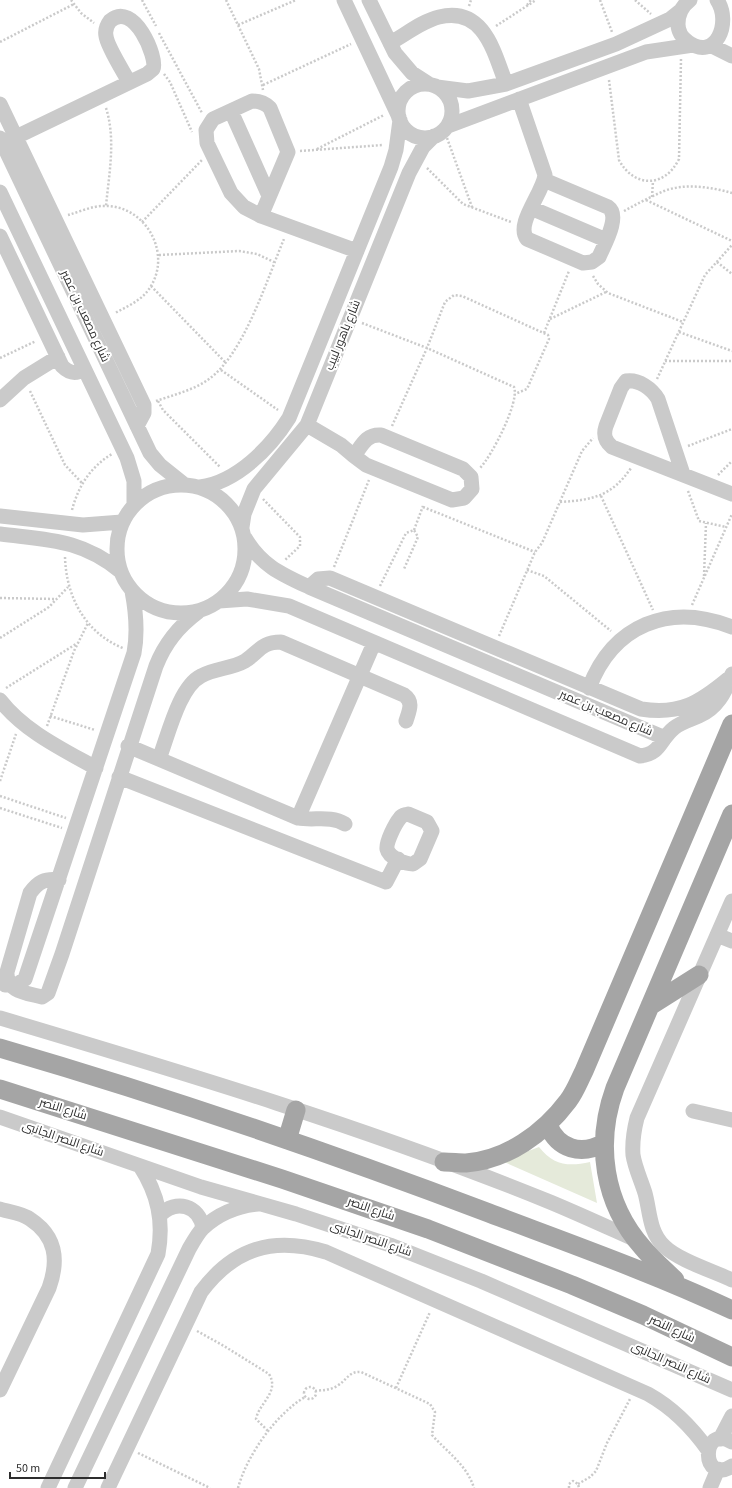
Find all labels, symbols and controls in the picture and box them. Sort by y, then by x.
street label: شارع مصعب بن عمير [56,266,114,365]
street label: شارع باهور لبيب [321,297,365,373]
street label: شارع مصعب بن عمير [556,685,655,740]
street label: شارع النصر [36,1093,89,1124]
street label: شارع النصر الجانبى [20,1117,106,1161]
street label: شارع النصر [344,1193,397,1225]
street label: شارع النصر الجانبى [328,1217,414,1261]
street label: شارع النصر [645,1310,698,1347]
street label: شارع النصر الجانبى [629,1338,714,1388]
scale bar [10,1454,105,1480]
text: 50 m [16,1460,40,1477]

